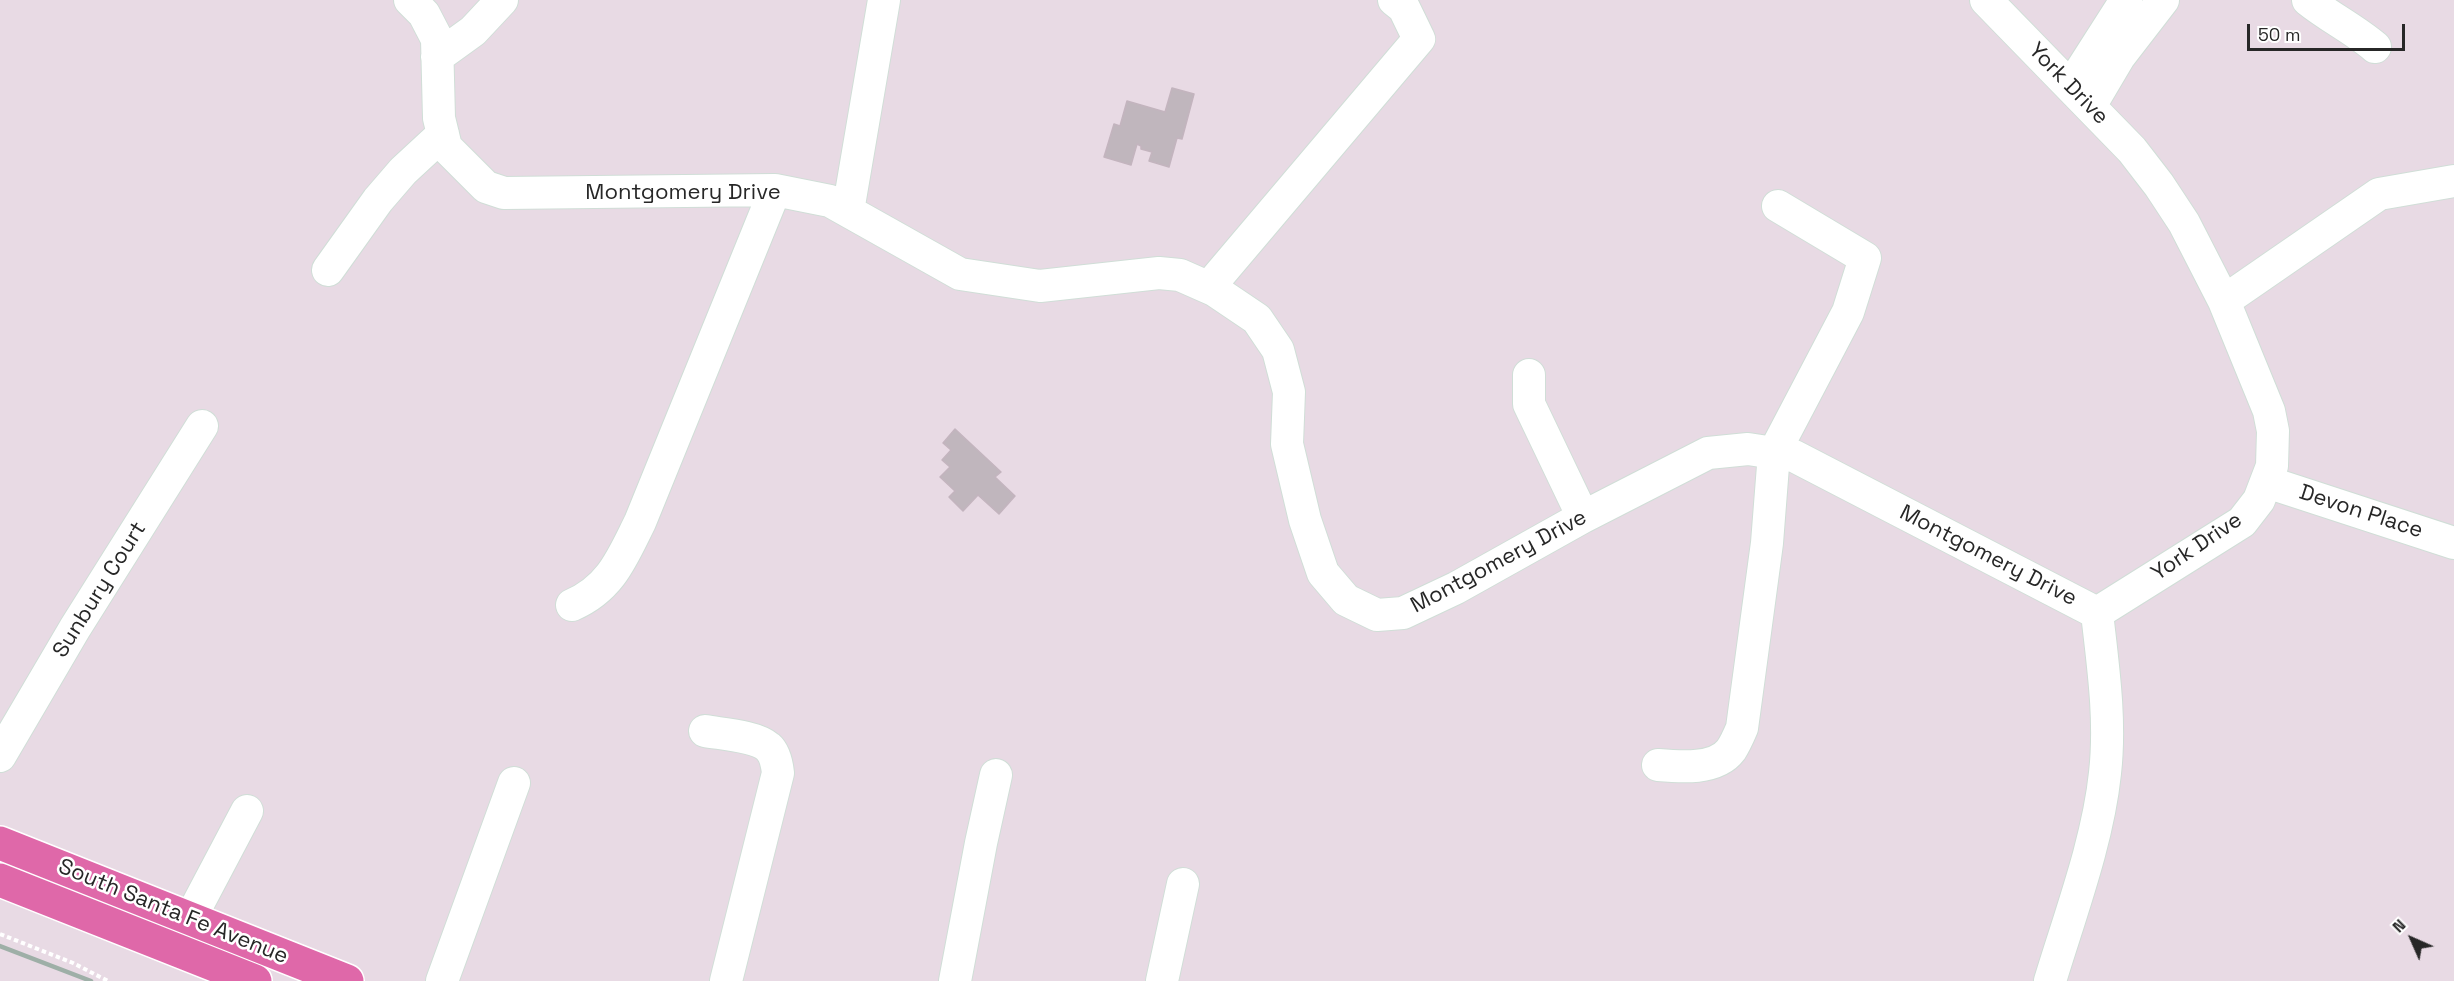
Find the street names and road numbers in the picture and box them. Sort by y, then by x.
street label: York Drive [2023,38,2113,130]
street label: Montgomery Drive [585,180,781,206]
street label: Devon Place [2296,480,2426,544]
street label: Montgomery Drive [1895,500,2081,612]
street label: Montgomery Drive [1407,504,1591,620]
street label: York Drive [2147,507,2247,587]
street label: Sunbury Court [48,517,152,663]
street label: South Santa Fe Avenue [54,854,292,970]

